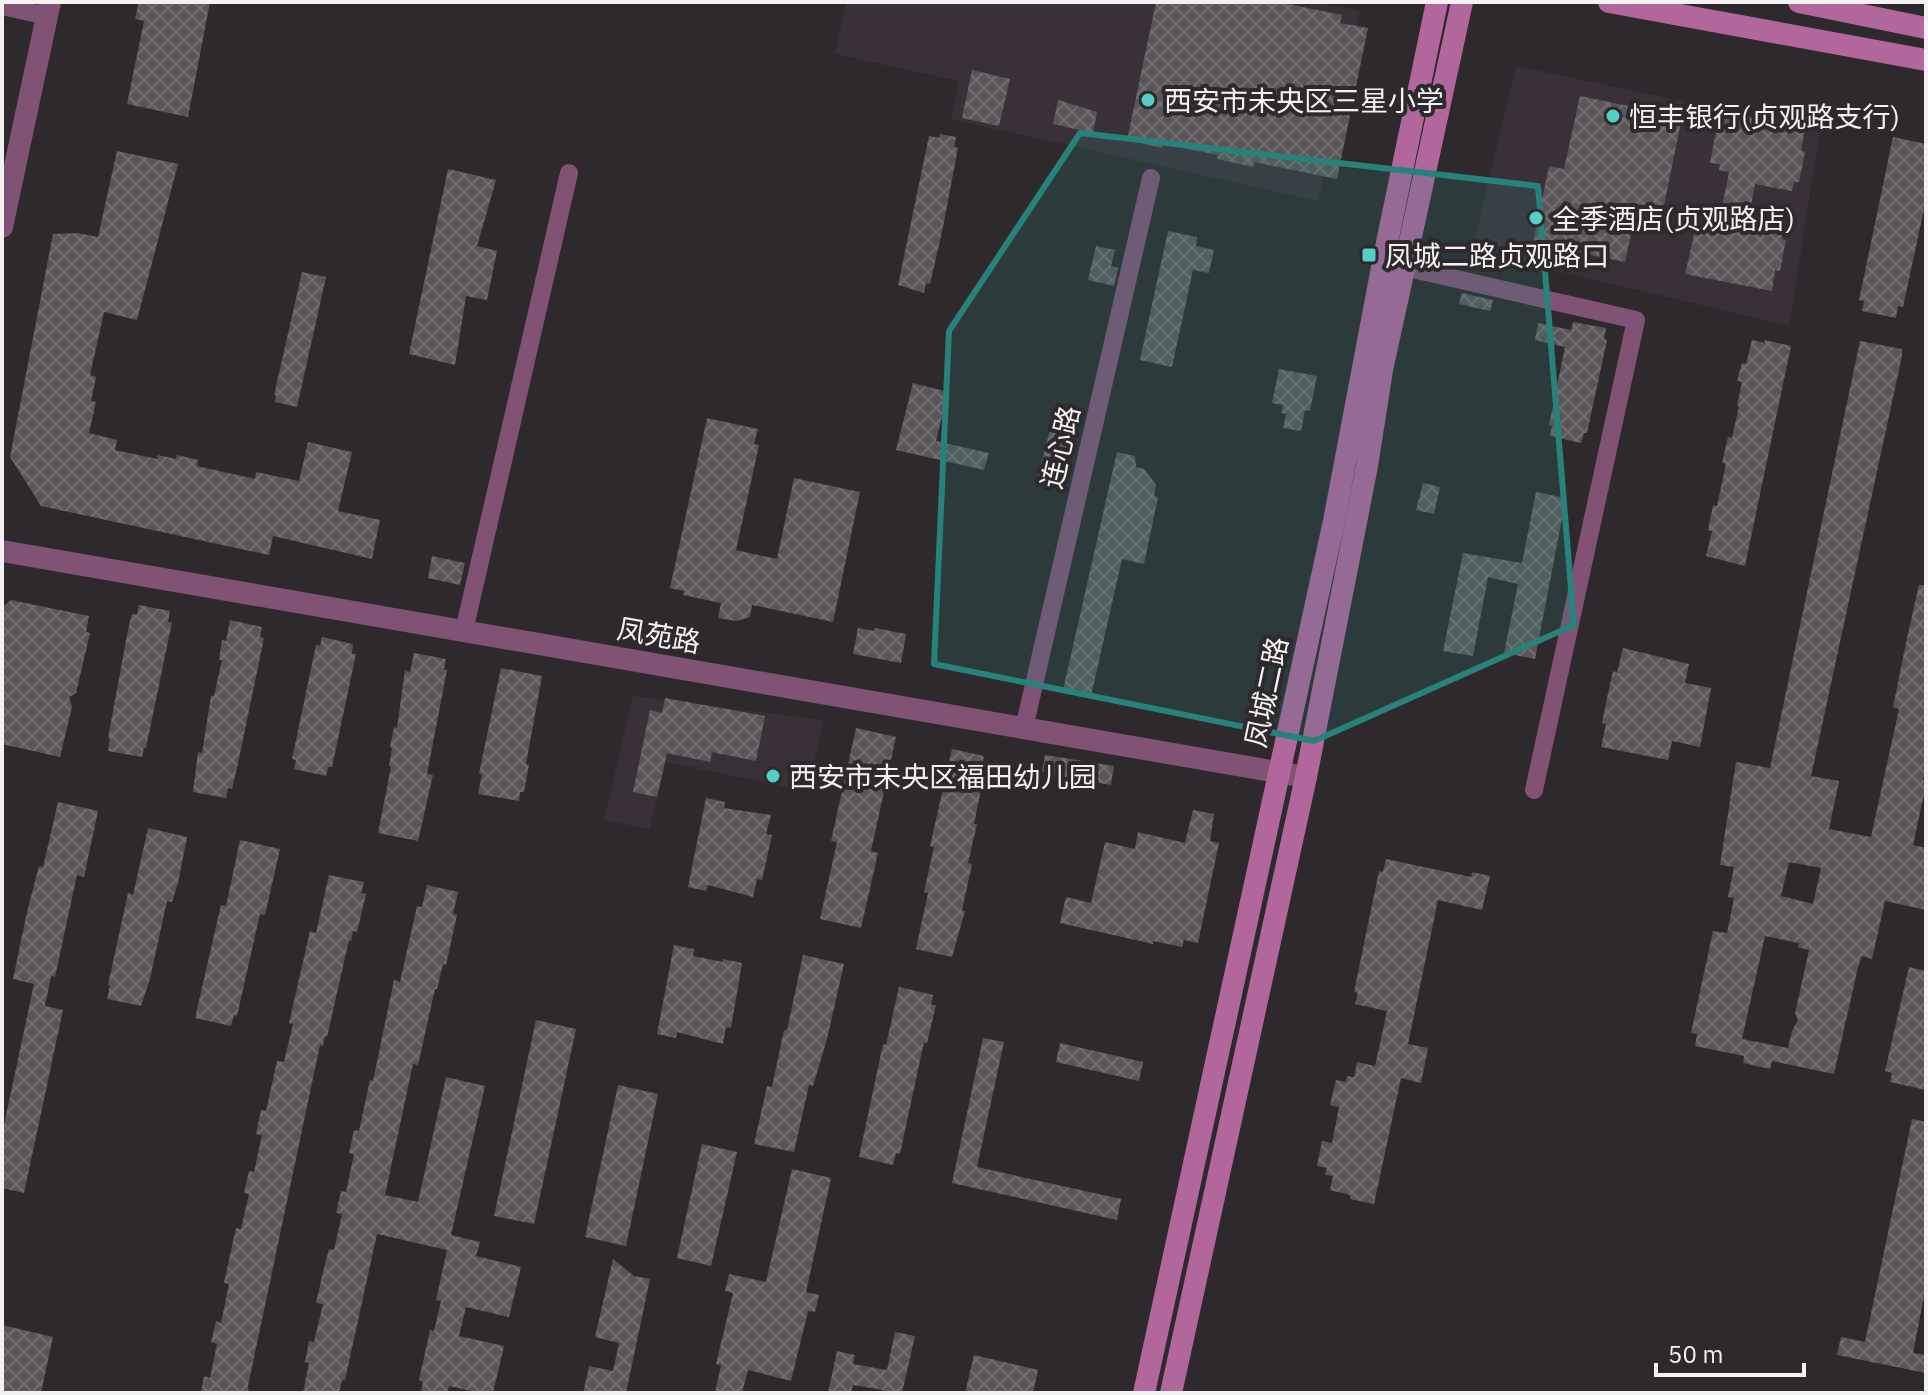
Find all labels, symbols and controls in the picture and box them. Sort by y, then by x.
place label: 西安市未央区三星小学 [1164,82,1444,119]
marker: 西安市未央区三星小学 [1139,91,1157,109]
place label: 恒丰银行(贞观路支行) [1629,98,1900,135]
marker: 恒丰银行(贞观路支行) [1604,107,1622,125]
place label: 全季酒店(贞观路店) [1552,200,1795,237]
marker: 全季酒店(贞观路店) [1527,209,1545,227]
place label: 凤城二路贞观路口 [1385,237,1609,274]
marker: 凤城二路贞观路口 [1360,246,1378,264]
street label: 连心路 [1033,402,1087,492]
street label: 凤苑路 [614,609,704,661]
street label: 凤城二路 [1236,633,1296,751]
place label: 西安市未央区福田幼儿园 [789,758,1097,795]
marker: 西安市未央区福田幼儿园 [764,767,782,785]
scale bar [1656,1327,1804,1377]
text: 50 m [1668,1338,1723,1370]

